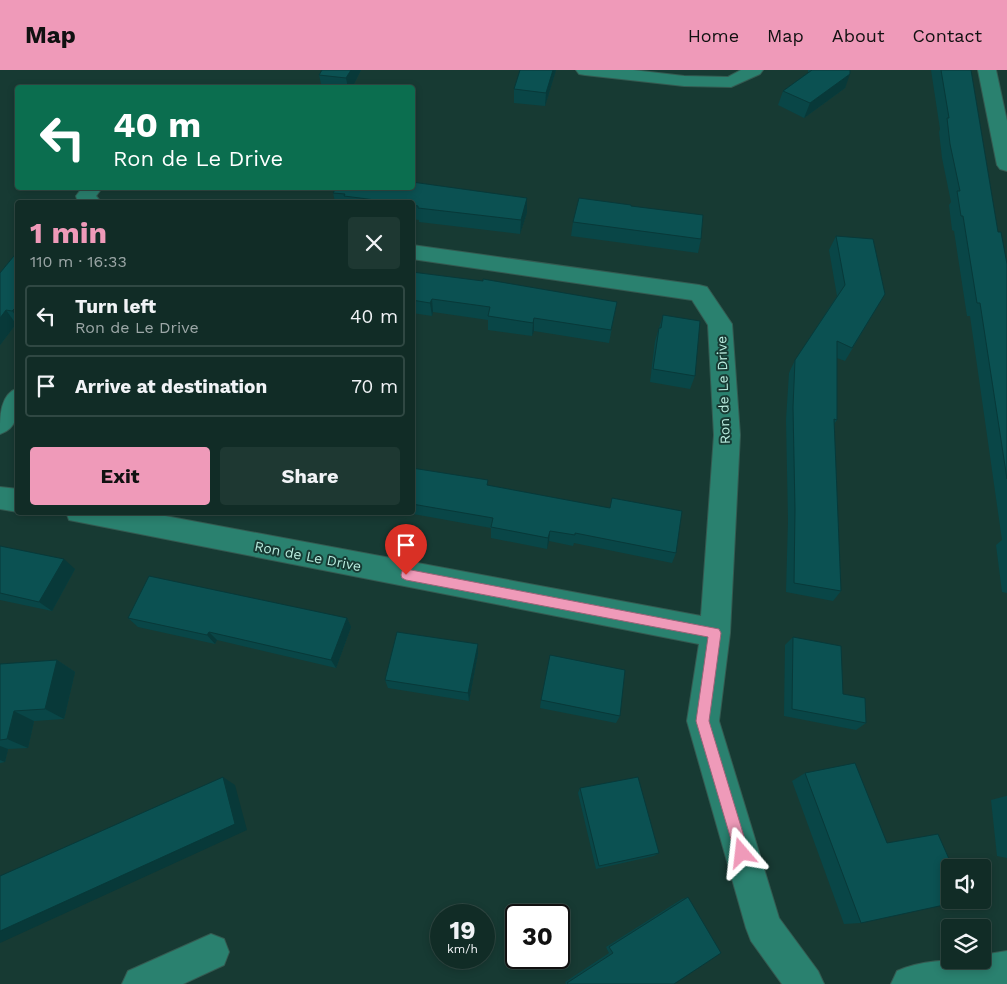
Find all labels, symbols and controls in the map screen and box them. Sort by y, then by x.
text: Map [25,21,76,49]
text: Home [688,25,739,46]
text: Map [767,25,804,46]
text: About [832,25,884,46]
text: Contact [912,25,982,46]
text: 40 m [113,104,201,146]
icon: left [30,105,95,170]
text: Ron de Le Drive [113,146,283,171]
text: 1 min [30,215,107,250]
button: close [348,217,400,269]
text: 110 m · 16:33 [30,252,127,271]
text: Turn left [75,295,156,318]
icon: left [32,302,60,330]
text: 40 m [350,305,398,328]
text: Ron de Le Drive [75,318,199,337]
street label: Ron de Le Drive [713,336,733,444]
icon: arrive [32,372,60,400]
text: Arrive at destination [75,375,267,398]
text: 70 m [351,375,398,398]
button: Exit [30,447,210,505]
button: Share [220,447,400,505]
pin [385,524,427,575]
icon: arrive [392,531,420,559]
street label: Ron de Le Drive [253,538,363,574]
position arrow [715,826,767,878]
map controls [941,859,991,969]
button: sound [941,859,991,909]
speed limit sign: 30 [505,904,570,969]
text: 19 [449,916,476,945]
button: layers [941,919,991,969]
text: km/h [447,942,478,956]

